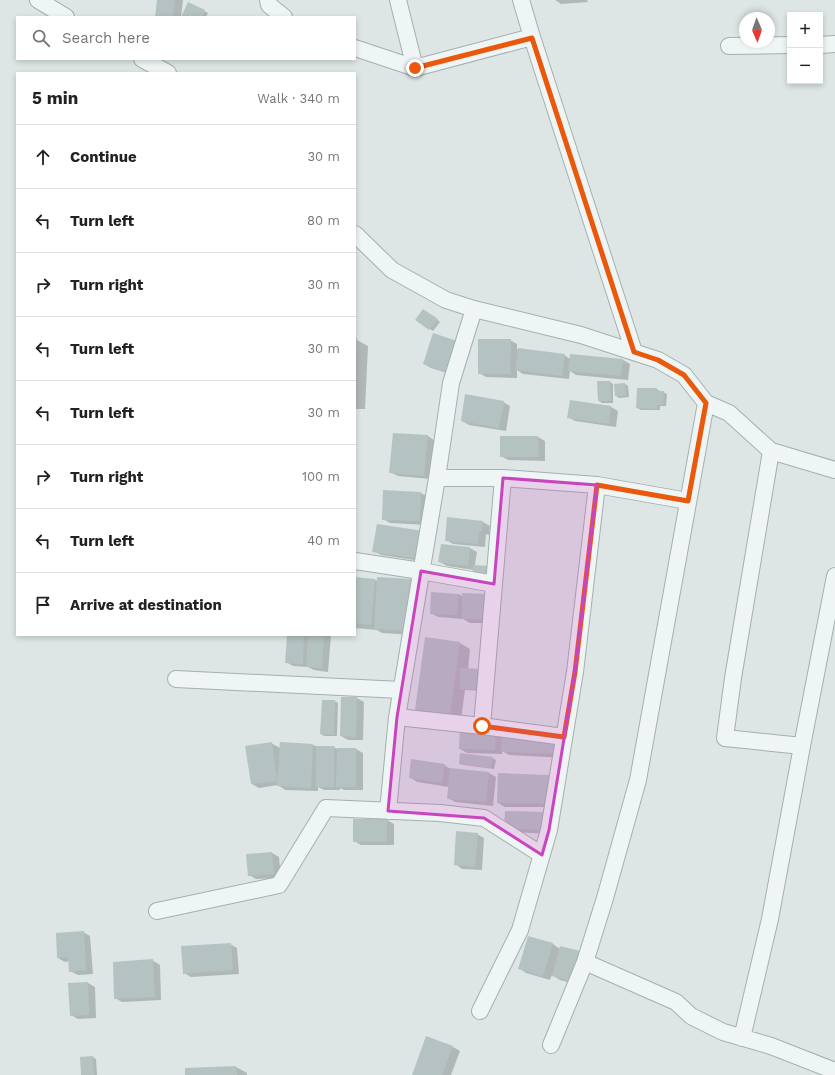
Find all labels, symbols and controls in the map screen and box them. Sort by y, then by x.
north arrow [739,12,775,48]
map controls [787,12,823,84]
button: + [787,12,823,48]
search box [16,16,356,60]
icon: search [30,27,52,49]
text: Search here [62,29,150,47]
button: − [787,48,823,84]
route end [406,59,424,77]
text: 5 min [32,88,78,108]
text: Walk · 340 m [257,91,340,106]
icon: ahead [32,146,54,168]
text: Continue [70,148,137,166]
text: 30 m [308,149,340,164]
icon: left [32,210,54,232]
text: Turn left [70,212,134,230]
text: 80 m [307,213,340,228]
icon: right [32,274,54,296]
text: Turn right [70,276,143,294]
text: 30 m [308,277,340,292]
icon: left [32,338,54,360]
text: Turn left [70,340,134,358]
text: 30 m [308,341,340,356]
icon: left [32,402,54,424]
text: Turn left [70,404,134,422]
text: 30 m [308,405,340,420]
icon: right [32,466,54,488]
text: Turn right [70,468,143,486]
text: 100 m [302,469,340,484]
icon: left [32,530,54,552]
text: Turn left [70,532,134,550]
text: 40 m [307,533,340,548]
icon: arrive [32,594,54,616]
text: Arrive at destination [70,596,222,614]
route start [473,717,491,735]

